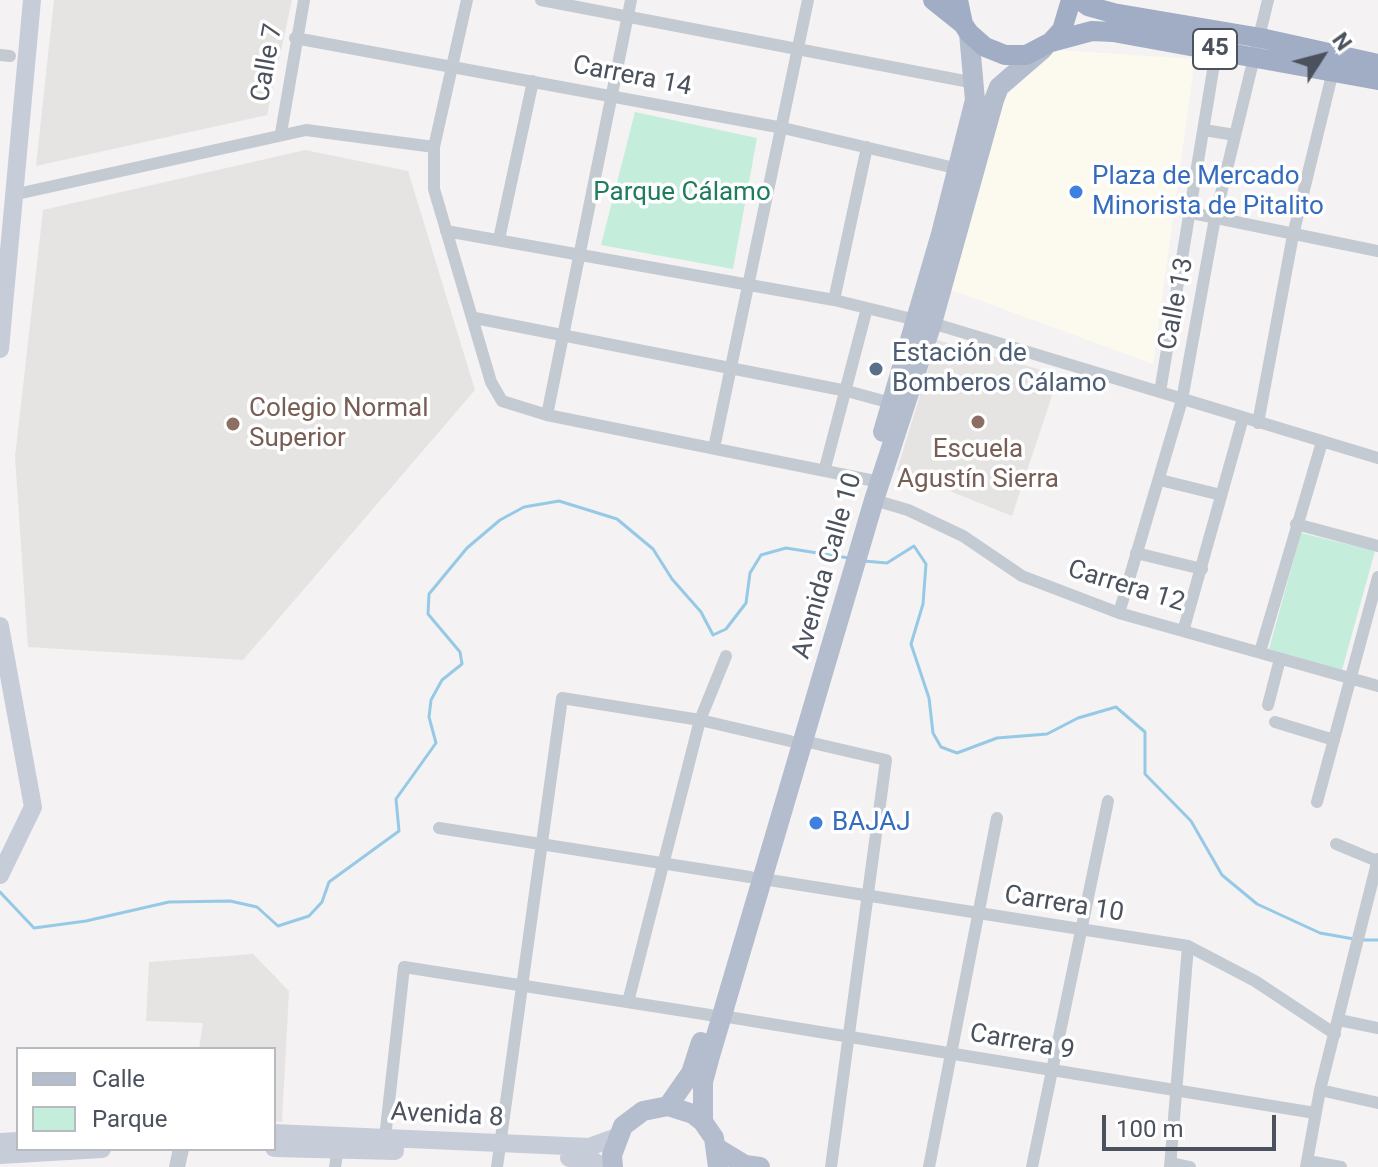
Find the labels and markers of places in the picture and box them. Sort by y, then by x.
place label: Plaza de Mercado Minorista de Pitalito [1092,161,1324,222]
marker: Plaza de Mercado Minorista de Pitalito [1067,183,1085,201]
place label: Estación de Bomberos Cálamo [892,338,1107,400]
marker: Estación de Bomberos Cálamo [867,360,885,378]
place label: Colegio Normal Superior [249,393,429,454]
marker: Escuela Agustín Sierra [969,413,987,431]
marker: Colegio Normal Superior [224,415,242,433]
place label: Escuela Agustín Sierra [897,434,1059,496]
place label: BAJAJ [832,807,911,839]
marker: BAJAJ [807,814,825,832]

